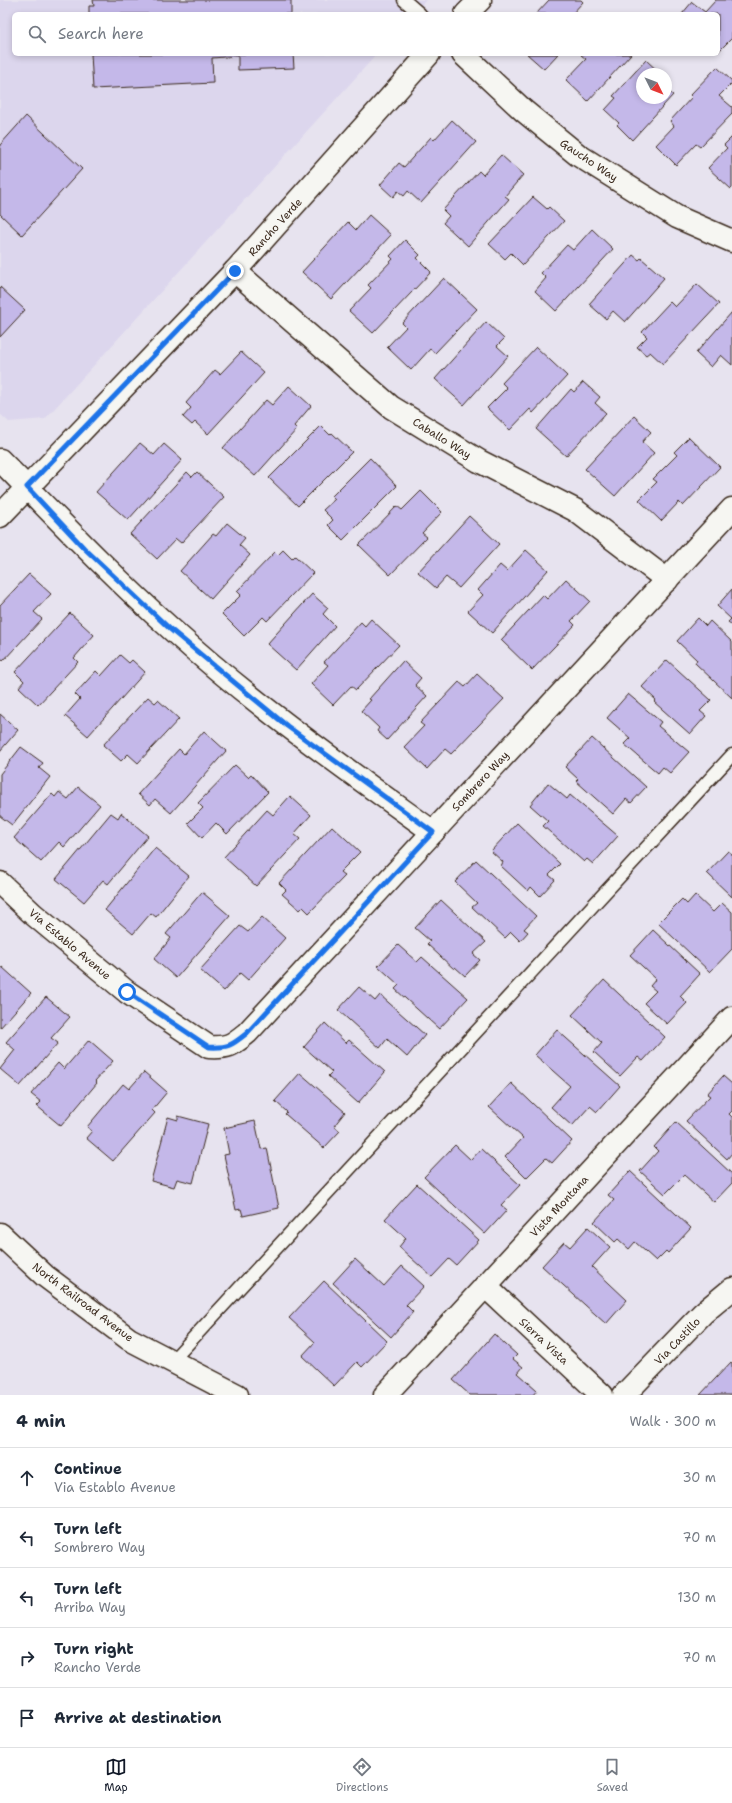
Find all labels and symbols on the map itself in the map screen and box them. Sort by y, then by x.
north arrow [636,68,672,104]
street label: Gaucho Way [557,136,621,185]
street label: Rancho Verde [245,195,306,260]
route end [226,262,244,280]
street label: Caballo Way [410,414,474,462]
street label: Sombrero Way [449,748,512,815]
street label: Via Establo Avenue [25,906,114,983]
route start [118,983,136,1001]
street label: Vista Montana [527,1172,592,1240]
street label: North Railroad Avenue [29,1259,136,1345]
street label: Via Castillo [651,1314,704,1368]
street label: Sierra Vista [516,1315,572,1368]

